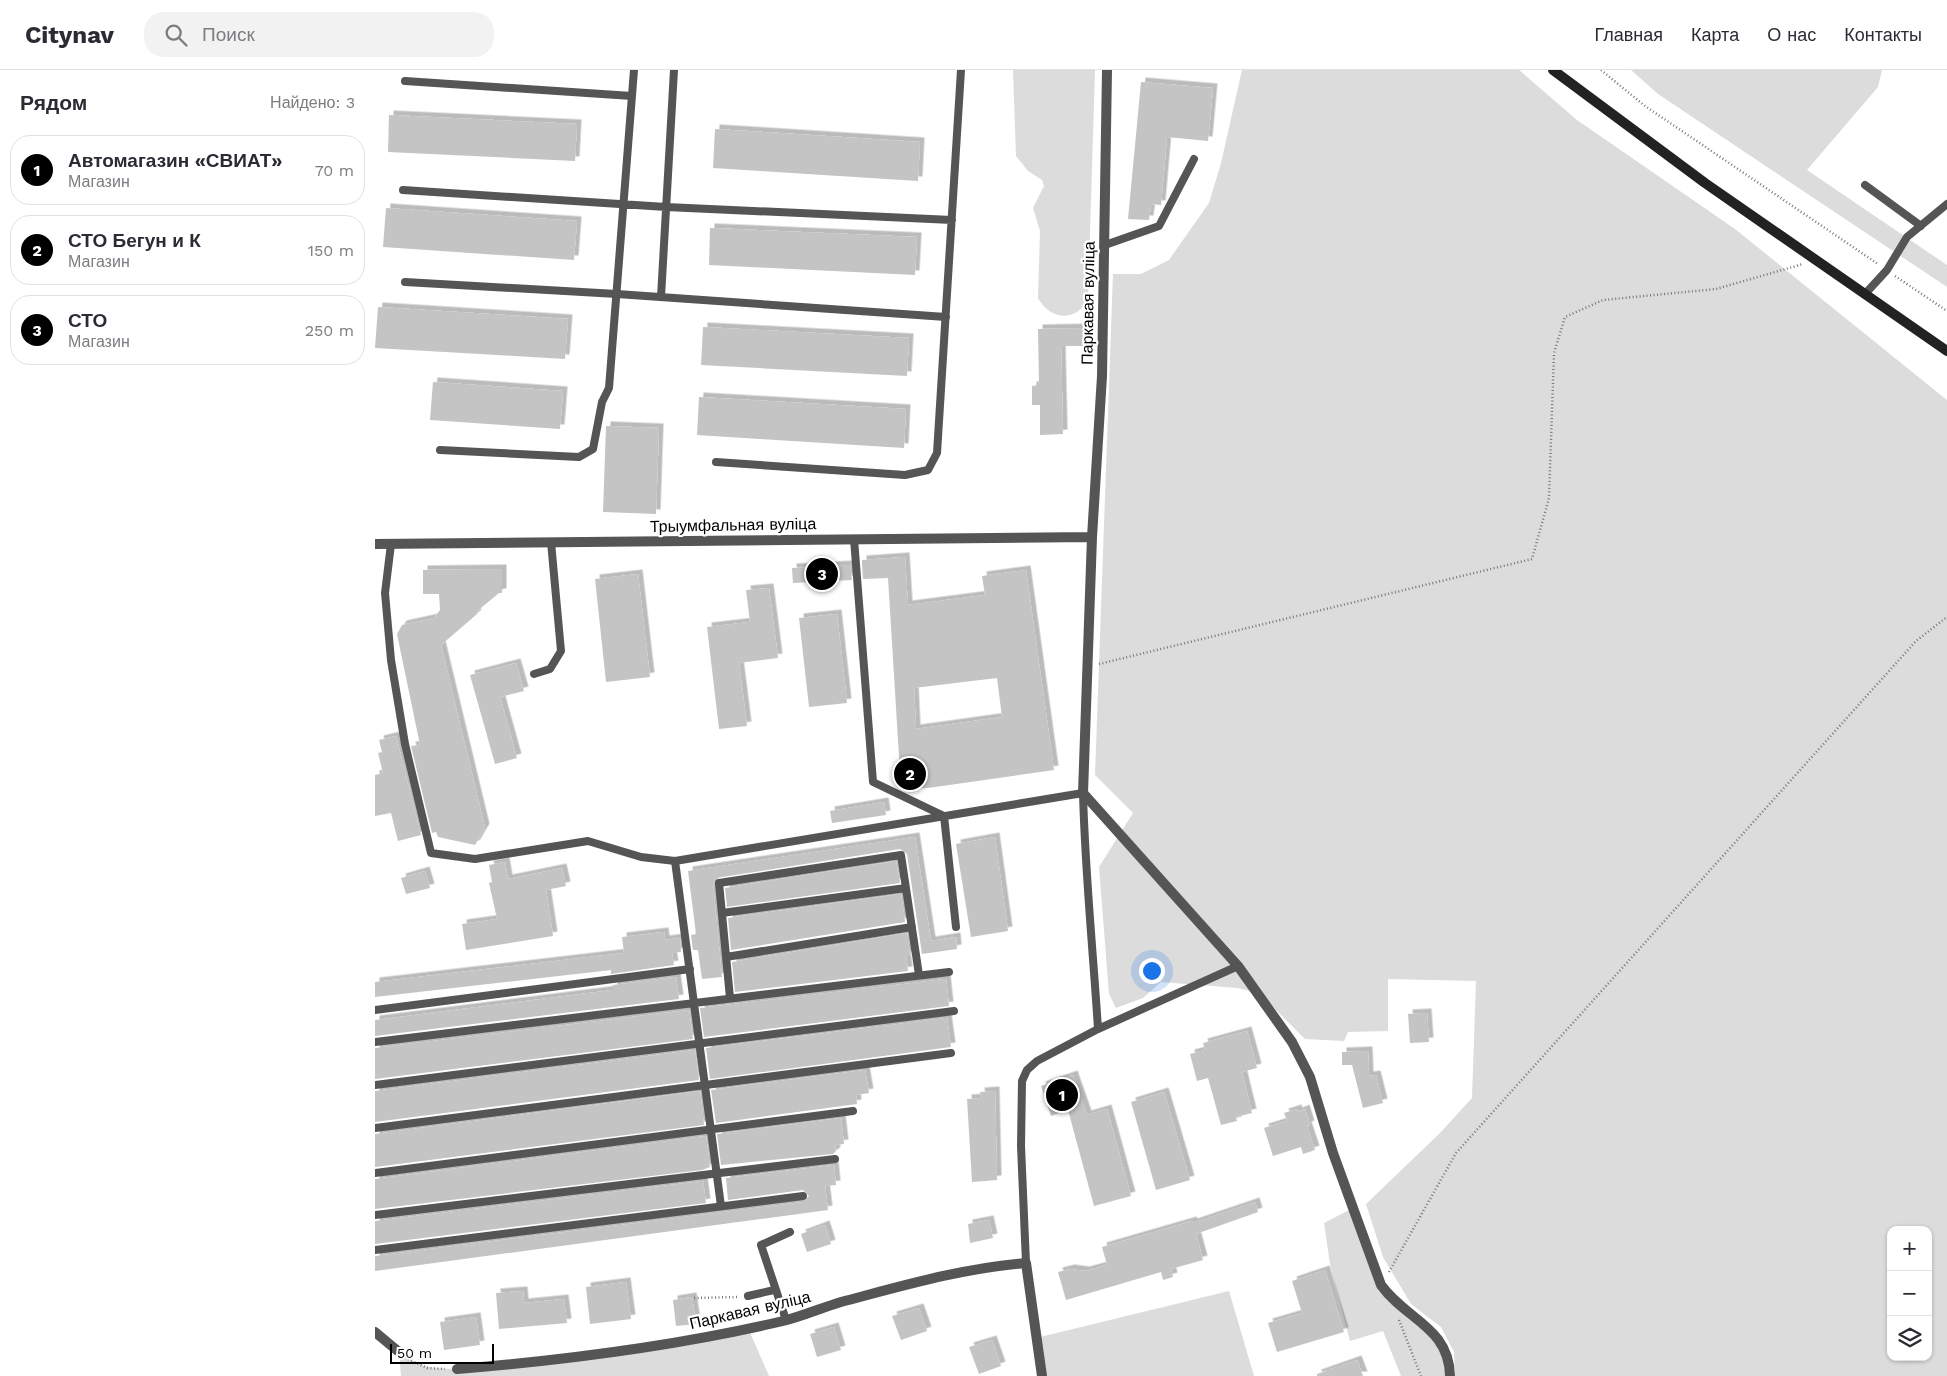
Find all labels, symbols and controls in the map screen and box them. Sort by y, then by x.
search box [144,12,494,57]
text: Citynav [25,21,114,49]
icon: search [162,21,190,49]
text: Поиск [202,23,255,46]
text: Главная [1594,24,1663,45]
text: Карта [1691,24,1739,45]
text: О нас [1767,24,1816,45]
text: Контакты [1844,24,1922,45]
text: Рядом [20,90,87,115]
text: Найдено: 3 [270,93,355,112]
text: Автомагазин «СВИАТ» [68,149,282,172]
text: 1 [34,161,40,180]
text: 70 m [315,161,354,180]
text: Магазин [68,172,130,191]
text: СТО Бегун и К [68,229,201,252]
text: 2 [32,241,42,260]
text: 150 m [308,241,354,260]
street label: Паркавая вуліца [1077,241,1099,365]
text: Магазин [68,252,130,271]
text: СТО [68,309,107,332]
text: 3 [32,321,42,340]
text: 250 m [305,321,354,340]
text: Магазин [68,332,130,351]
street label: Трыумфальная вуліца [650,514,816,536]
pin: 3 [806,555,838,593]
pin: 2 [894,755,926,793]
your location [1139,958,1165,984]
pin: 1 [1046,1076,1078,1114]
map controls [1887,1226,1932,1361]
button: + [1887,1226,1932,1271]
button: − [1887,1271,1932,1316]
street label: Паркавая вуліца [688,1287,812,1333]
button: layers [1887,1316,1932,1361]
scale bar [390,1341,494,1364]
text: 50 m [397,1345,432,1361]

